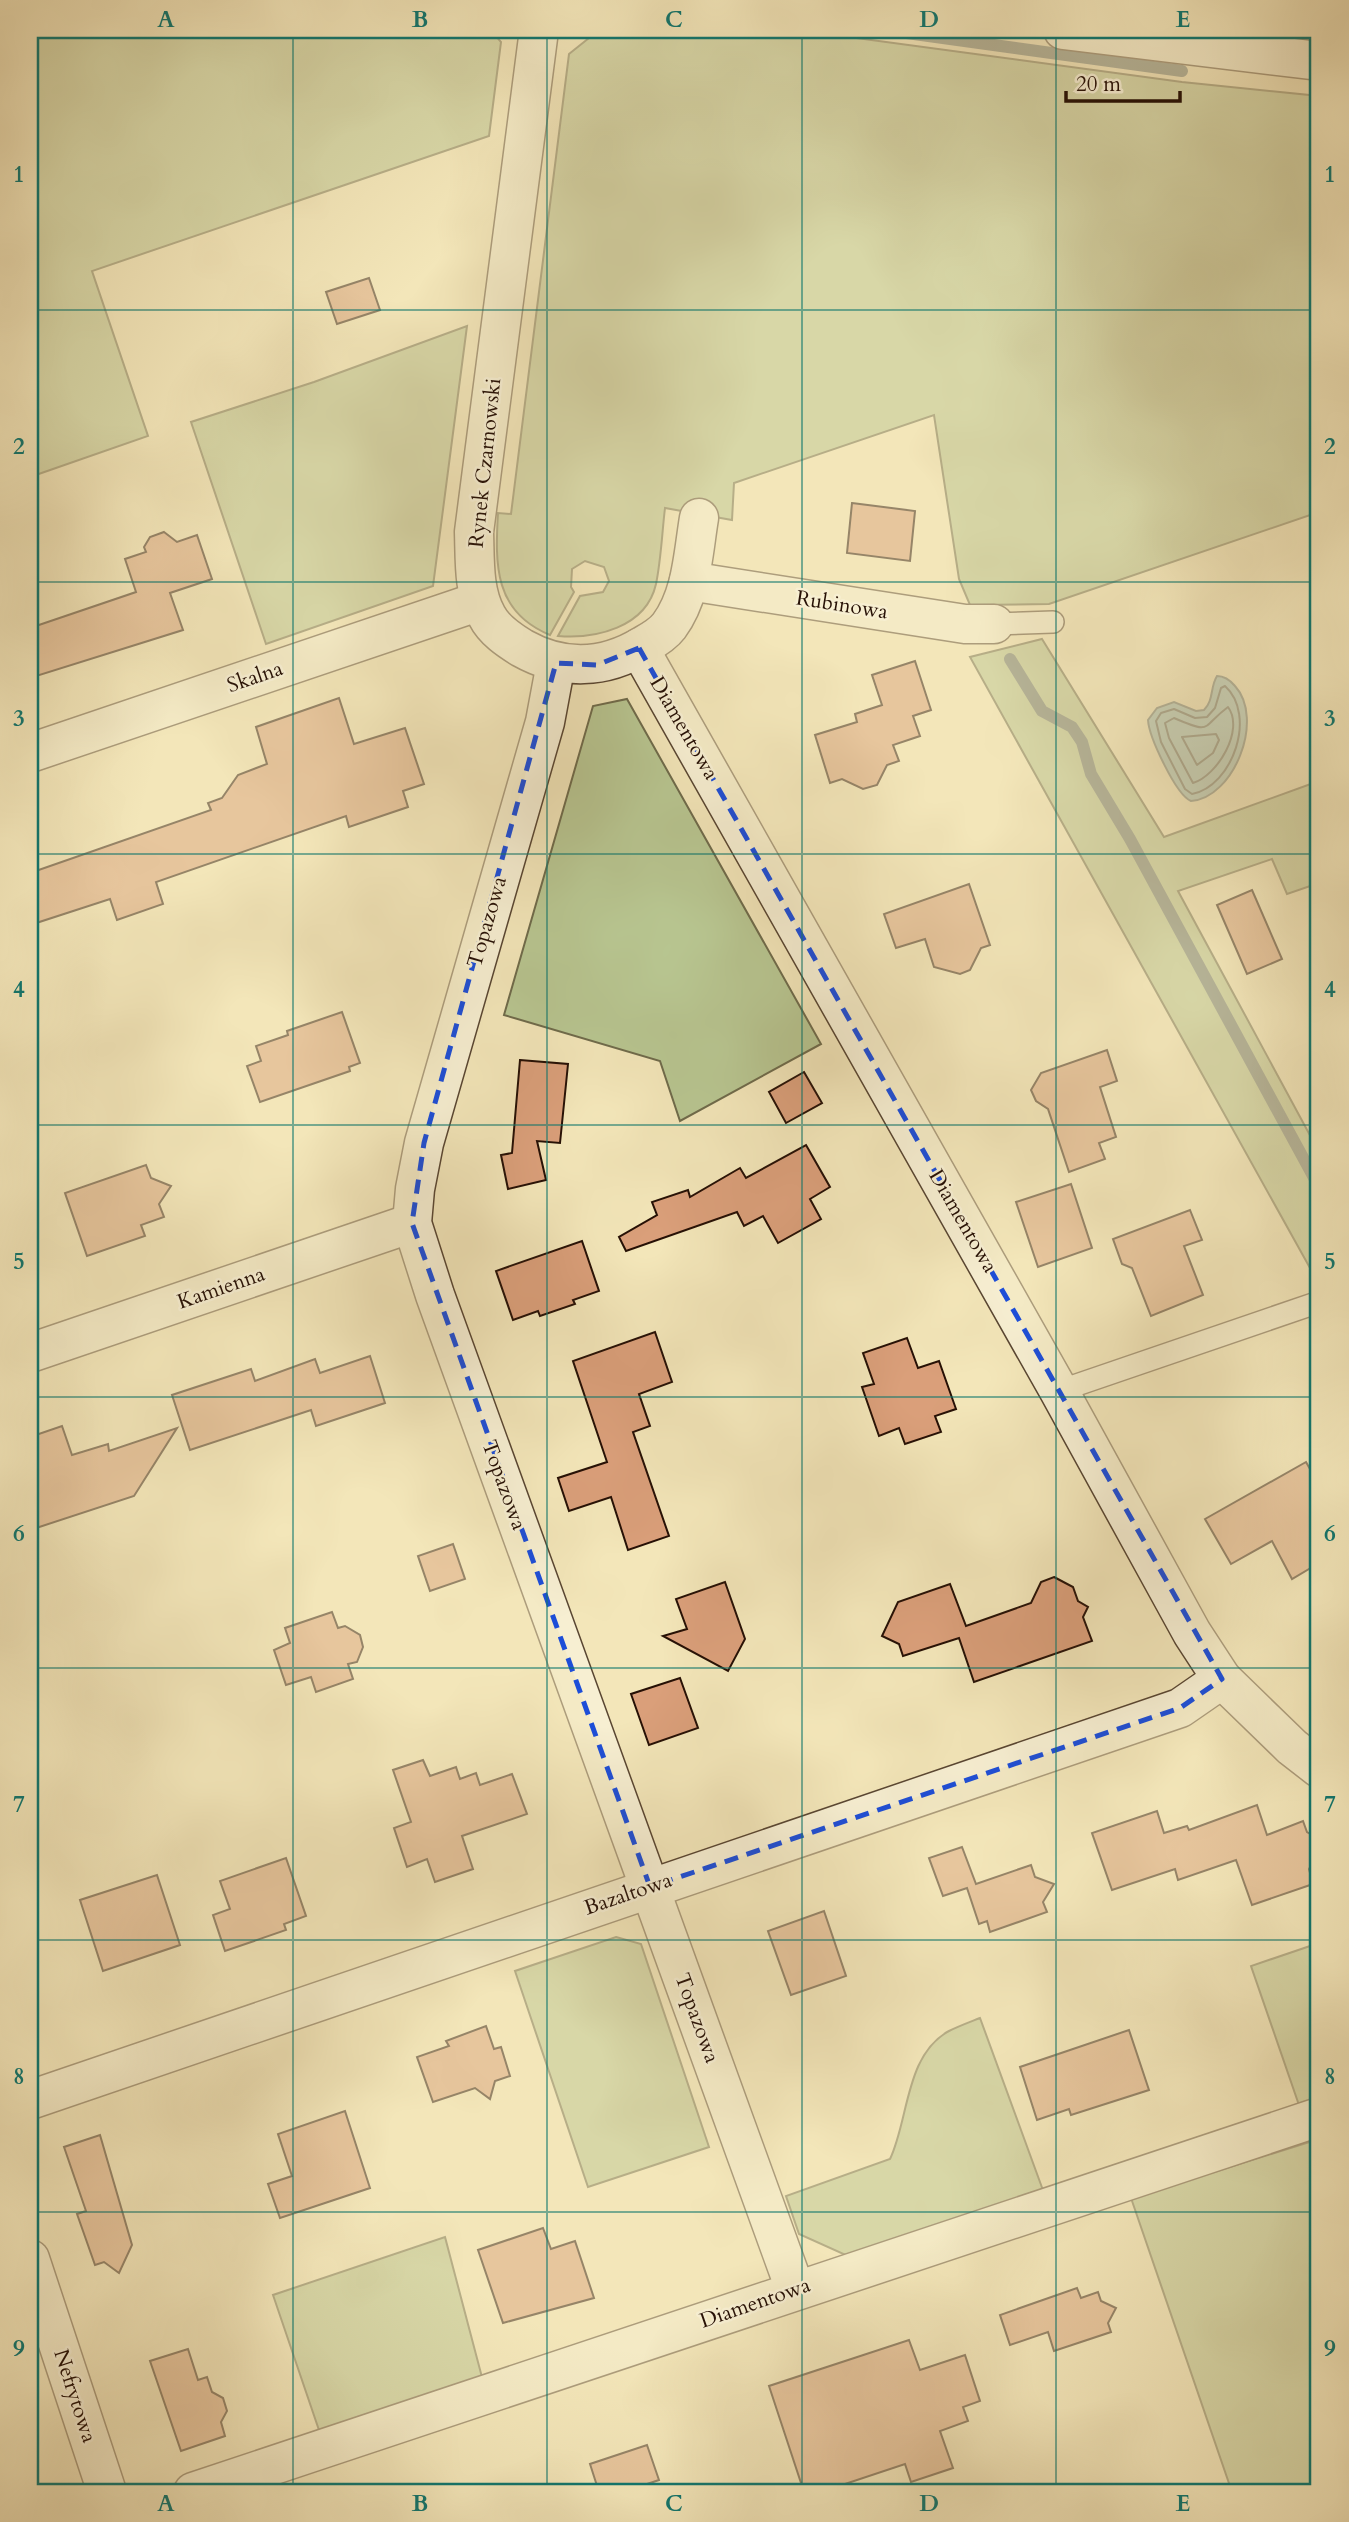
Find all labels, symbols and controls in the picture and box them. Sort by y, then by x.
text: A [157,4,175,35]
text: B [412,4,428,35]
text: C [665,4,683,35]
text: D [919,4,939,35]
text: E [1176,4,1190,35]
scale bar [1066,60,1179,104]
text: 20 m [1076,70,1121,99]
text: 1 [13,159,25,190]
text: 1 [1324,159,1336,190]
street label: Rynek Czarnowski [462,377,508,549]
text: 2 [13,431,25,462]
text: 2 [1324,431,1336,462]
street label: Rubinowa [794,583,890,627]
street label: Skalna [223,654,287,700]
street label: Diamentowa [643,671,725,785]
text: 3 [13,703,25,734]
text: 3 [1324,703,1336,734]
street label: Topazowa [460,873,514,971]
text: 4 [13,974,25,1005]
text: 4 [1324,974,1336,1005]
street label: Diamentowa [922,1164,1004,1278]
text: 5 [13,1246,25,1277]
text: 5 [1324,1246,1336,1277]
street label: Kamienna [173,1259,269,1317]
street label: Topazowa [474,1436,534,1534]
text: 6 [13,1518,25,1549]
text: 6 [1324,1518,1336,1549]
text: 7 [13,1789,25,1820]
text: 7 [1324,1789,1336,1820]
street label: Bazaltowa [580,1865,676,1923]
street label: Topazowa [667,1969,727,2067]
text: 8 [13,2061,25,2092]
text: 8 [1324,2061,1336,2092]
street label: Diamentowa [696,2271,814,2335]
text: 9 [13,2333,25,2364]
text: 9 [1324,2333,1336,2364]
street label: Nefrytowa [46,2346,104,2446]
text: A [157,2488,175,2519]
text: B [412,2488,428,2519]
text: C [665,2488,683,2519]
text: D [919,2488,939,2519]
text: E [1176,2488,1190,2519]

